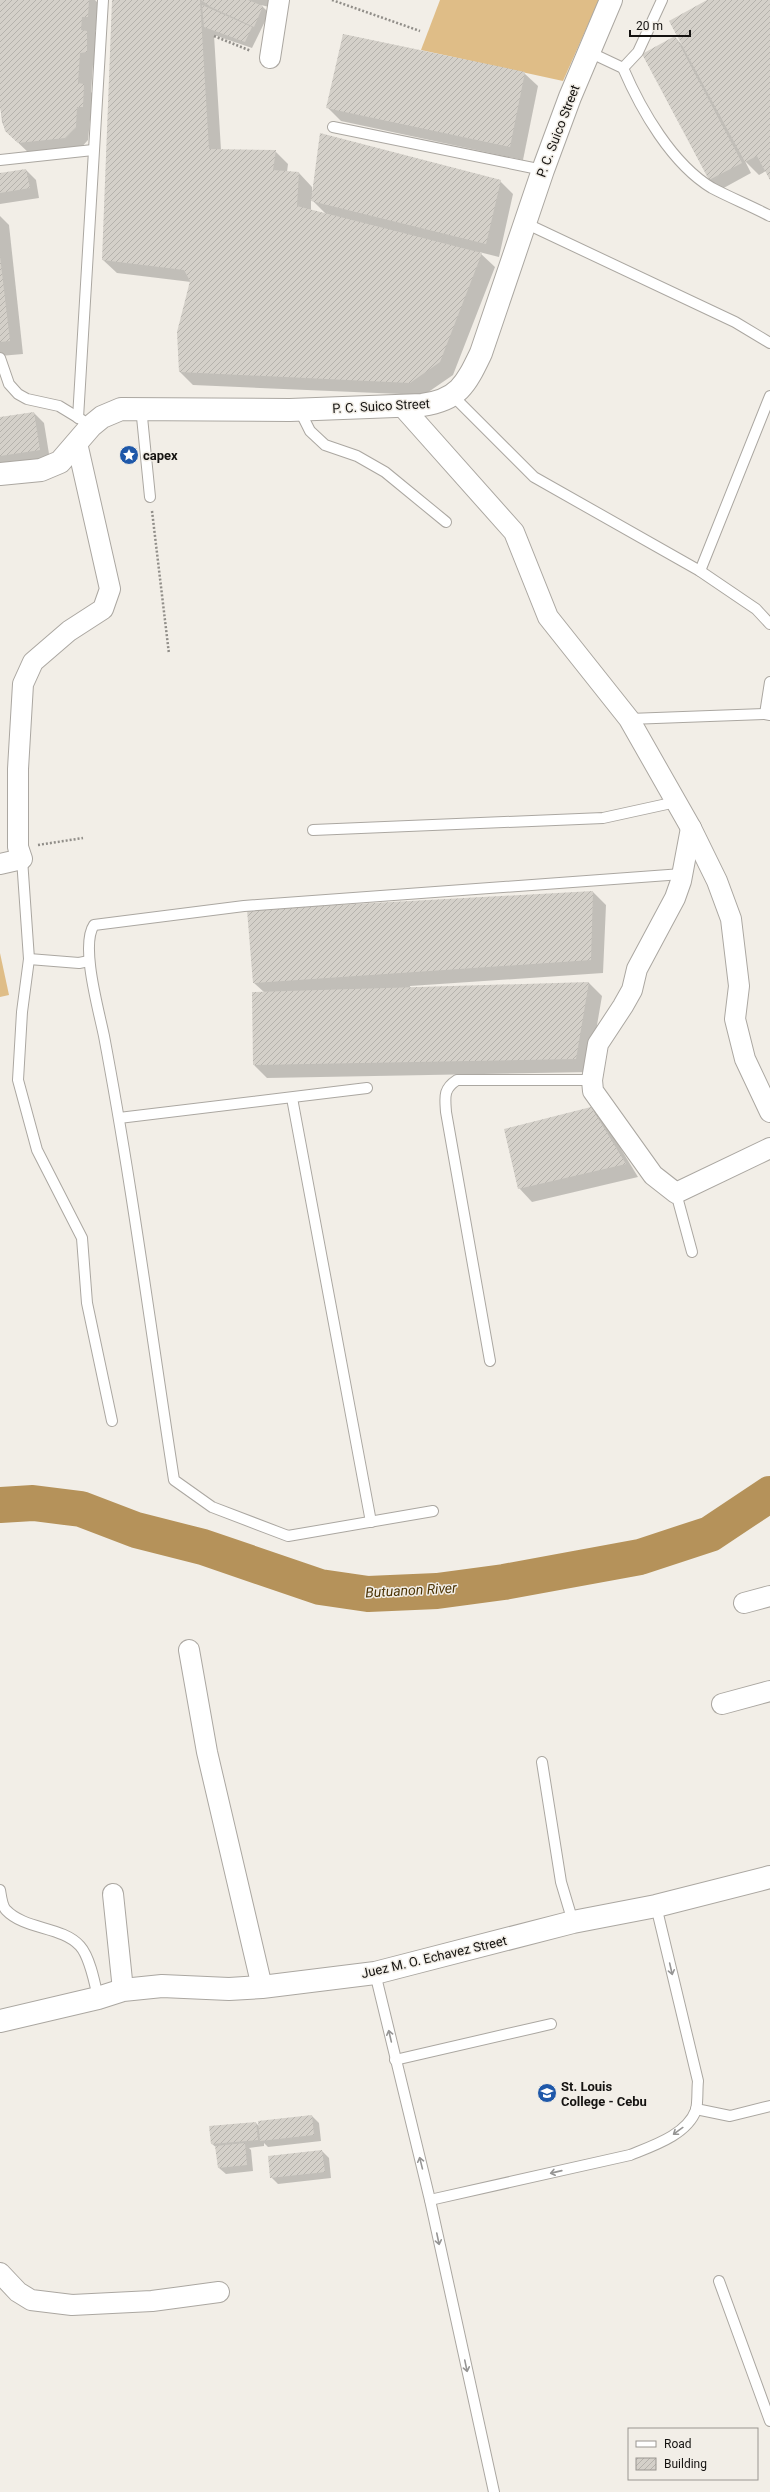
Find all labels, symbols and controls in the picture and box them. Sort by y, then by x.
scale bar [630,12,690,38]
text: 20 m [636,19,663,33]
street label: P. C. Suico Street [533,83,583,179]
street label: P. C. Suico Street [332,396,430,416]
place icon: capex [118,444,140,466]
place label: capex [143,448,178,463]
water label: Butuanon River [365,1580,457,1600]
street label: Juez M. O. Echavez Street [360,1933,508,1981]
one-way arrow [668,1963,675,1976]
one-way arrow [386,2030,393,2043]
place label: St. Louis College - Cebu [561,2079,647,2109]
school or university icon: St. Louis College - Cebu [536,2082,558,2104]
one-way arrow [672,2127,683,2135]
one-way arrow [416,2156,424,2169]
one-way arrow [549,2168,562,2176]
one-way arrow [435,2232,443,2245]
one-way arrow [463,2359,471,2372]
legend [628,2428,758,2480]
text: Road [664,2437,692,2451]
text: Building [664,2457,707,2471]

